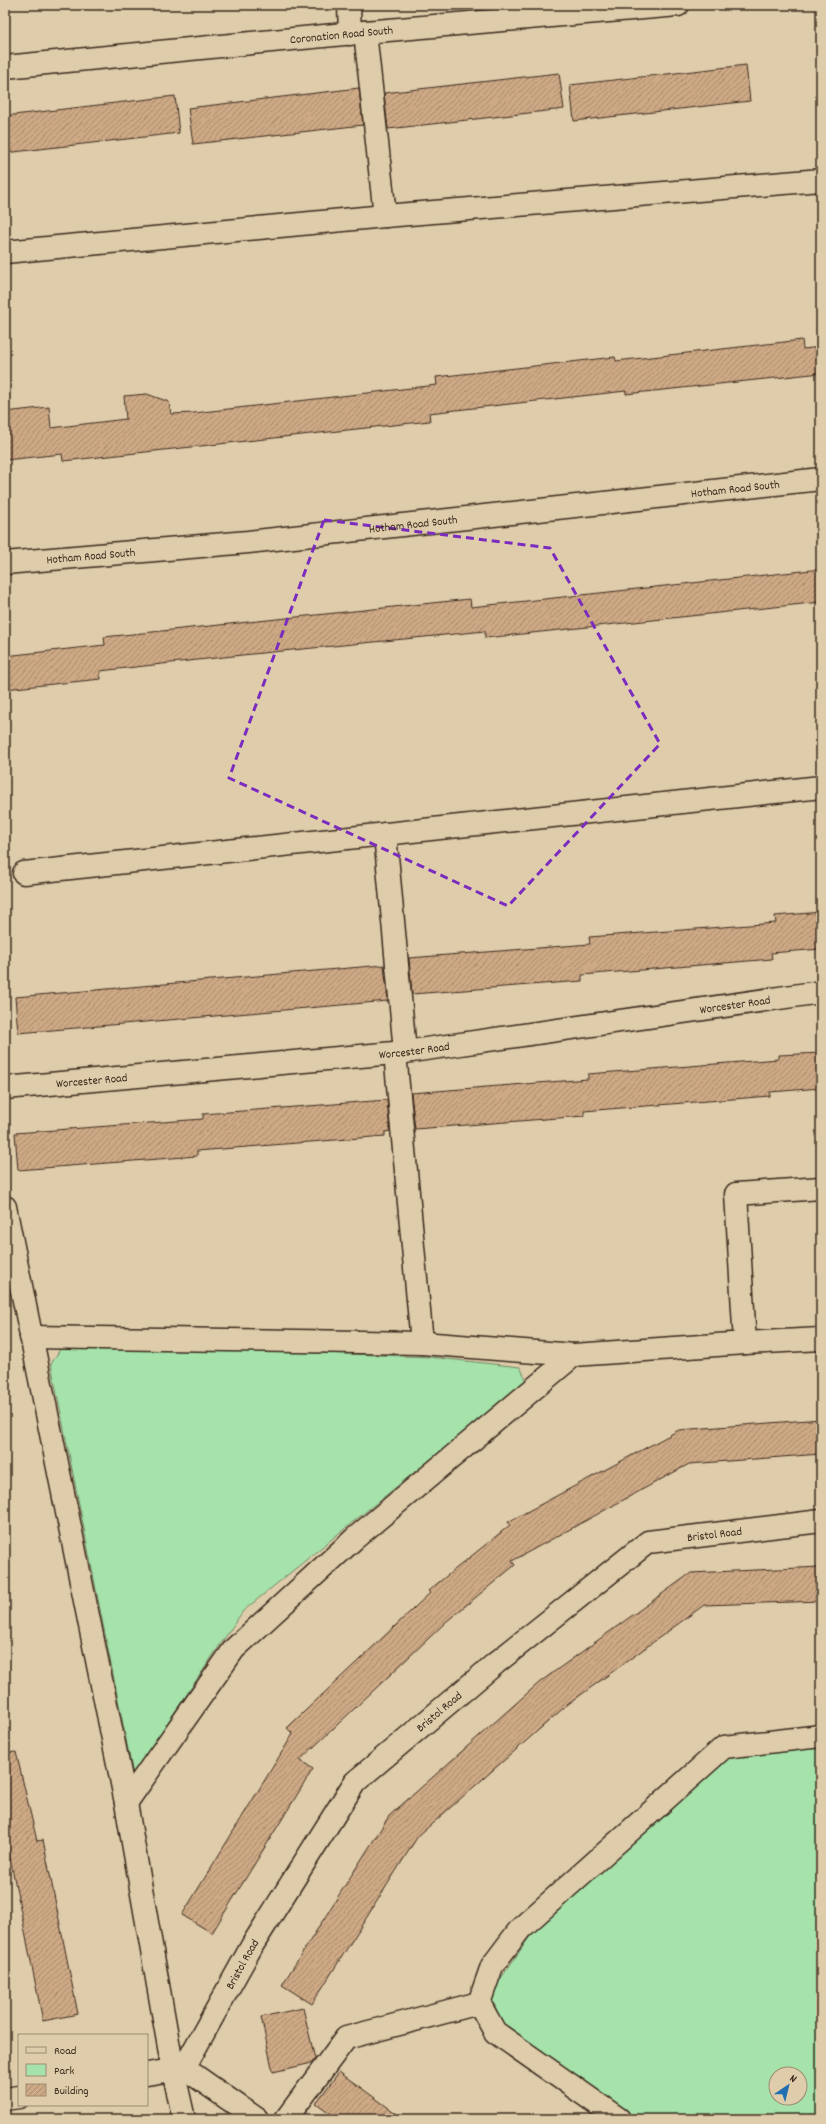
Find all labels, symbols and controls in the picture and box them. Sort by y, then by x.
street label: Coronation Road South [289,23,394,49]
street label: Hotham Road South [690,477,781,503]
street label: Hotham Road South [368,512,458,539]
street label: Hotham Road South [46,545,136,569]
street label: Worcester Road [699,992,772,1019]
street label: Worcester Road [378,1039,451,1064]
street label: Worcester Road [56,1070,128,1093]
street label: Bristol Road [686,1524,743,1547]
street label: Bristol Road [413,1688,466,1737]
street label: Bristol Road [222,1936,264,1993]
legend [18,2034,148,2106]
text: Road [54,2043,76,2060]
text: Park [54,2063,75,2080]
north arrow [768,2066,808,2106]
text: N [786,2071,800,2088]
text: Building [54,2083,89,2100]

